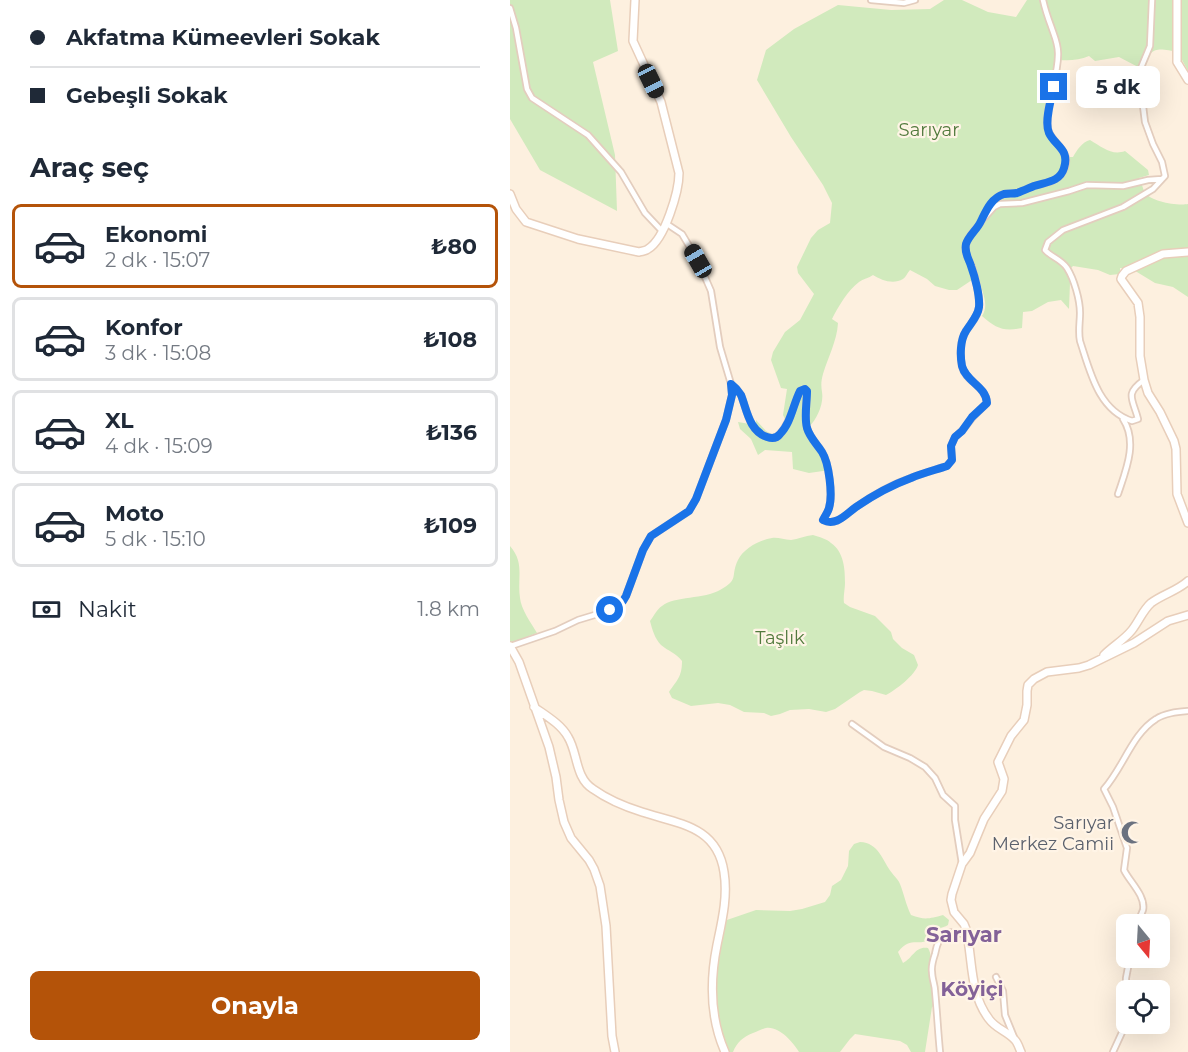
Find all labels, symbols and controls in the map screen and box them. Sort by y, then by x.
text: Akfatma Kümeevleri Sokak [66,24,380,51]
car [635,61,667,101]
callout: 5 dk [1075,66,1159,108]
route end [1040,73,1067,100]
text: 5 dk [1096,75,1140,99]
text: Gebeşli Sokak [66,82,228,109]
park label: Sarıyar [899,119,959,141]
text: Araç seç [30,151,149,184]
icon: car [33,219,87,273]
text: Ekonomi [105,221,207,248]
text: ₺80 [431,233,477,260]
car [681,241,715,281]
text: 2 dk · 15:07 [105,248,210,272]
icon: car [33,312,87,366]
text: Konfor [105,314,183,341]
text: ₺108 [423,326,477,353]
text: 3 dk · 15:08 [105,341,211,365]
icon: car [33,405,87,459]
text: XL [105,407,134,434]
text: ₺136 [426,419,477,446]
text: 4 dk · 15:09 [105,434,213,458]
icon: car [33,498,87,552]
text: Moto [105,500,164,527]
text: ₺109 [424,512,477,539]
text: 5 dk · 15:10 [105,527,206,551]
icon: cash [30,593,63,626]
text: Nakit [78,596,137,623]
route start [596,596,623,623]
text: 1.8 km [417,597,480,621]
park label: Taşlık [755,627,805,649]
place label: Sarıyar Merkez Camii [992,812,1114,855]
mosque icon: Sarıyar Merkez Camii [1119,820,1145,846]
north arrow [1116,914,1170,968]
map controls [1116,914,1170,1034]
district label: Sarıyar [926,922,1002,947]
button: Onayla [30,971,480,1040]
district label: Köyiçi [941,977,1003,1001]
button: locate [1116,980,1170,1034]

